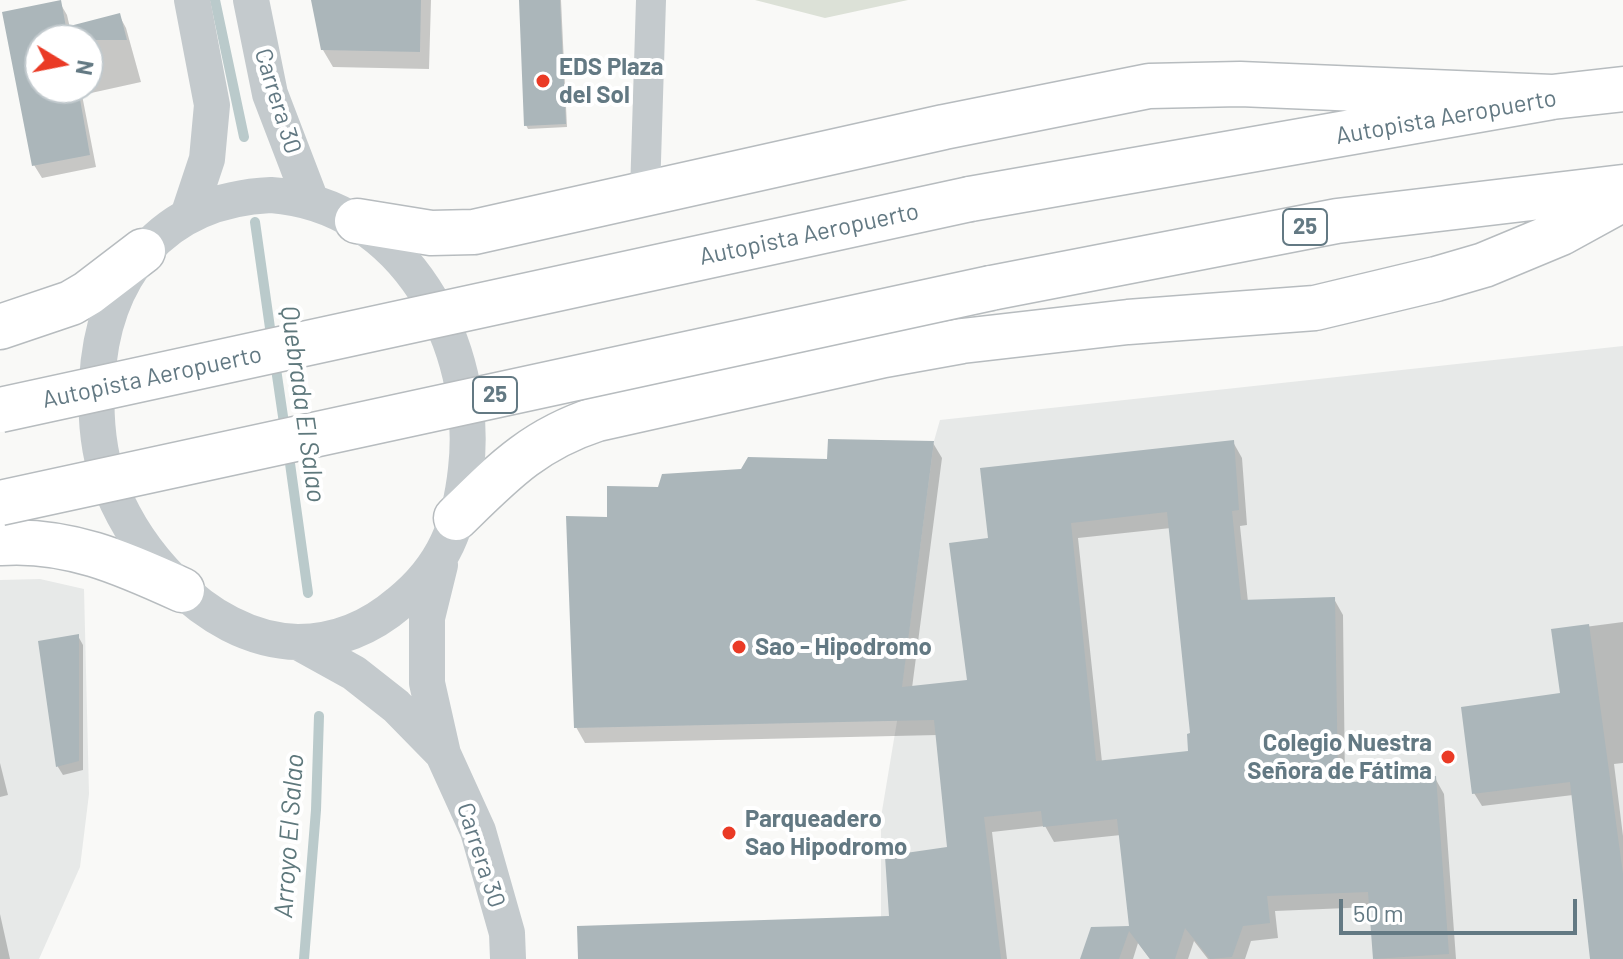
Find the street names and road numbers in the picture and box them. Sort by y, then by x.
street label: Carrera 30 [248,45,308,157]
street label: Autopista Aeropuerto [1333,83,1559,151]
street label: Autopista Aeropuerto [697,197,921,271]
road number: 25 [1283,209,1327,245]
street label: Autopista Aeropuerto [40,340,264,414]
road number: 25 [473,377,517,413]
street label: Carrera 30 [451,799,511,911]

